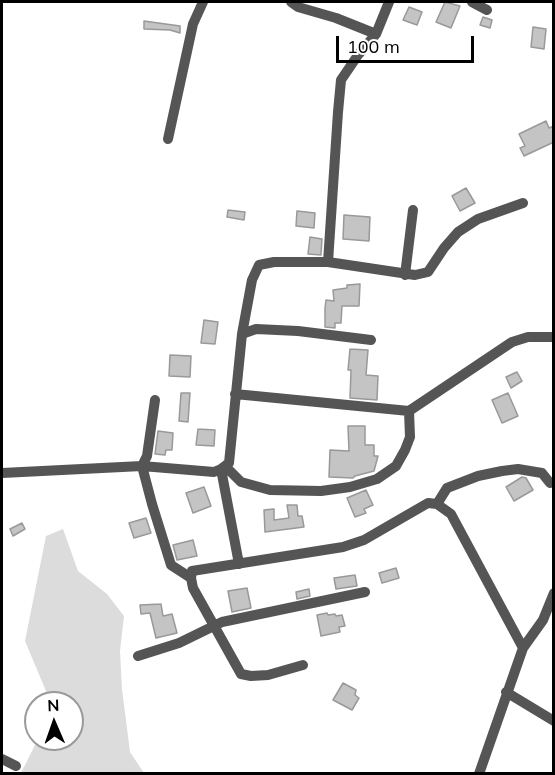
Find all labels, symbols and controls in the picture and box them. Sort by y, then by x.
scale bar [339,24,477,62]
text: 100 m [347,35,400,58]
north arrow [24,691,84,751]
text: N [47,695,60,715]

